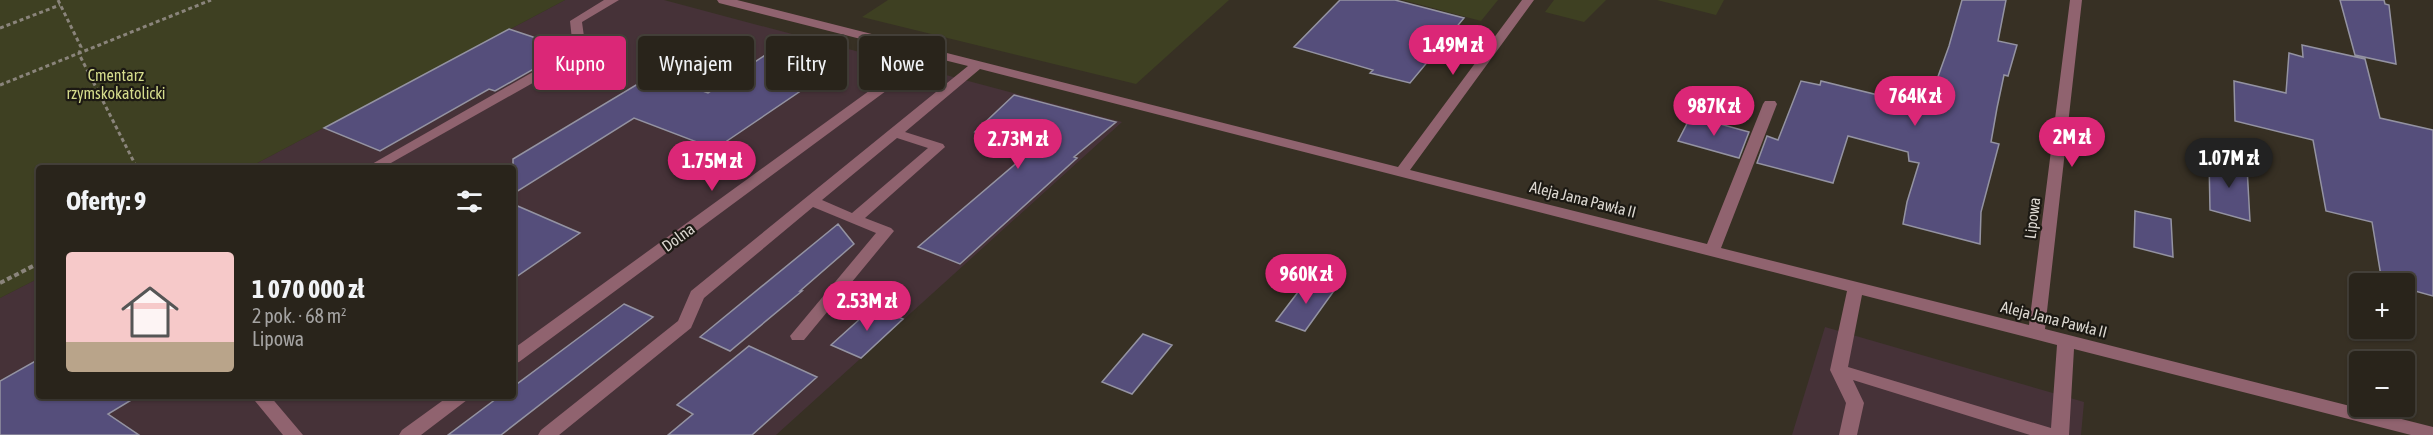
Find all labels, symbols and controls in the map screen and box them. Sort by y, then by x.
pin: 1.49M zł [1391,25,1515,76]
text: 1.49M zł [1423,33,1483,56]
chip: Kupno [534,36,626,90]
chip: Wynajem [638,36,754,90]
chip: Filtry [766,36,847,90]
chip: Nowe [859,36,945,90]
park label: Cmentarz rzymskokatolicki [66,66,166,103]
pin: 764K zł [1860,76,1970,127]
text: 764K zł [1888,84,1942,107]
pin: 987K zł [1659,86,1769,137]
text: 987K zł [1687,94,1741,117]
pin: 2M zł [2030,117,2114,168]
pin: 2.73M zł [956,119,1080,170]
text: 2M zł [2053,125,2091,148]
text: 2.73M zł [988,127,1048,150]
pin: 1.07M zł [2167,138,2291,189]
pin: 1.75M zł [650,141,774,192]
text: 1.07M zł [2199,146,2259,169]
text: 1.75M zł [682,149,742,172]
street label: Aleja Jana Pawła II [1528,177,1638,222]
icon: filters [453,185,486,218]
text: Oferty: 9 [66,186,146,216]
street label: Lipowa [2021,196,2044,240]
street label: Dolna [658,219,698,255]
pin: 960K zł [1251,254,1361,305]
text: 960K zł [1279,262,1333,285]
map controls [2349,273,2415,417]
button: + [2349,273,2415,339]
text: 1 070 000 zł [252,274,364,304]
icon: home [114,276,186,348]
pin: 2.53M zł [805,281,929,332]
text: 2.53M zł [837,289,897,312]
street label: Aleja Jana Pawła II [1999,297,2109,342]
text: 2 pok. · 68 m² [252,304,347,327]
text: Lipowa [252,327,304,350]
button: − [2349,351,2415,417]

